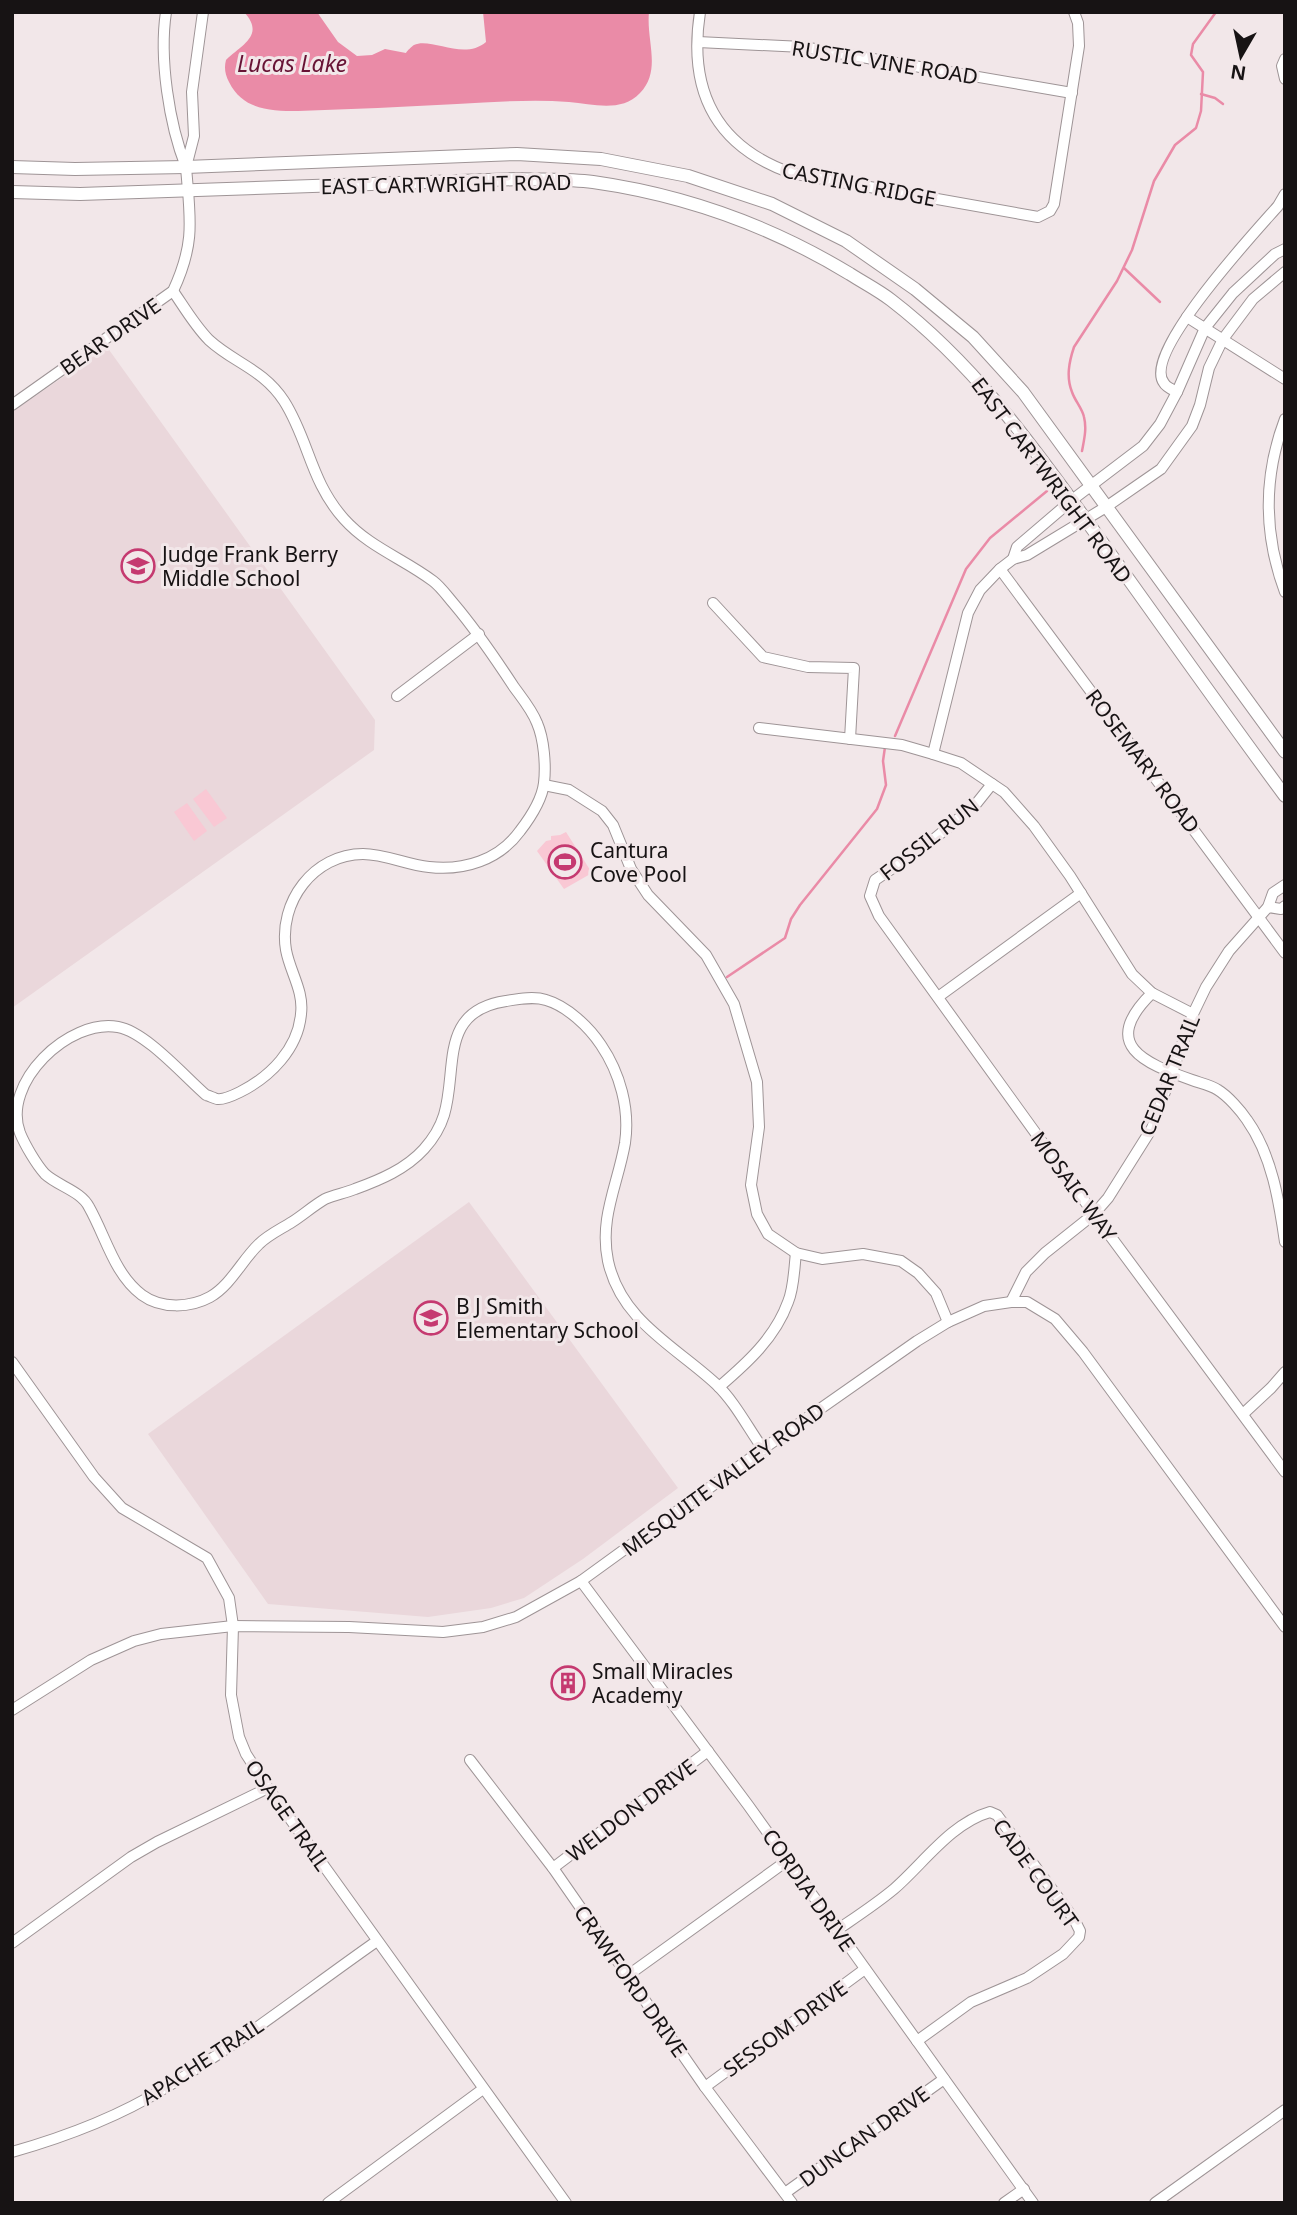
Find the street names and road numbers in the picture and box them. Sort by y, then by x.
street label: RUSTIC VINE ROAD [790,33,980,91]
street label: CASTING RIDGE [780,155,938,213]
street label: EAST CARTWRIGHT ROAD [320,168,572,200]
street label: BEAR DRIVE [54,291,166,381]
street label: EAST CARTWRIGHT ROAD [965,371,1139,589]
street label: ROSEMARY ROAD [1080,683,1206,839]
street label: FOSSIL RUN [874,792,984,886]
street label: CEDAR TRAIL [1132,1010,1206,1140]
street label: MOSAIC WAY [1025,1126,1123,1246]
street label: MESQUITE VALLEY ROAD [616,1396,830,1562]
street label: WELDON DRIVE [561,1752,701,1868]
street label: OSAGE TRAIL [239,1754,337,1876]
street label: CADE COURT [987,1813,1085,1933]
street label: CORDIA DRIVE [756,1823,862,1957]
street label: CRAWFORD DRIVE [568,1899,694,2063]
street label: SESSOM DRIVE [717,1973,853,2083]
street label: APACHE TRAIL [136,2011,268,2111]
street label: DUNCAN DRIVE [793,2079,935,2193]

